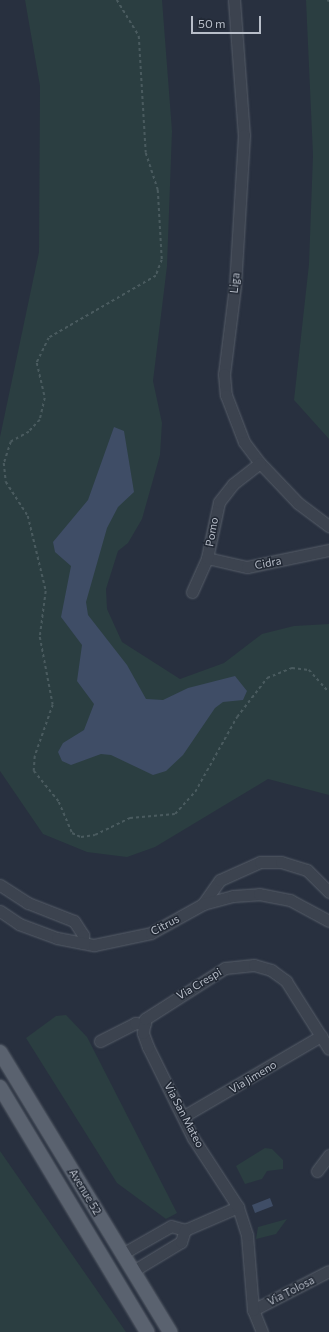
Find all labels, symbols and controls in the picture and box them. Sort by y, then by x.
scale bar [193,8,263,34]
text: 50 m [198,16,226,30]
street label: Liga [227,272,243,294]
street label: Pomo [203,516,221,548]
street label: Cidra [254,554,282,572]
street label: Citrus [148,912,182,938]
street label: Via Crespi [174,965,224,1003]
street label: Via Jimeno [227,1058,279,1096]
street label: Via San Mateo [161,1080,207,1150]
street label: Avenue 52 [66,1167,104,1217]
street label: Via Tolosa [265,1274,317,1308]

